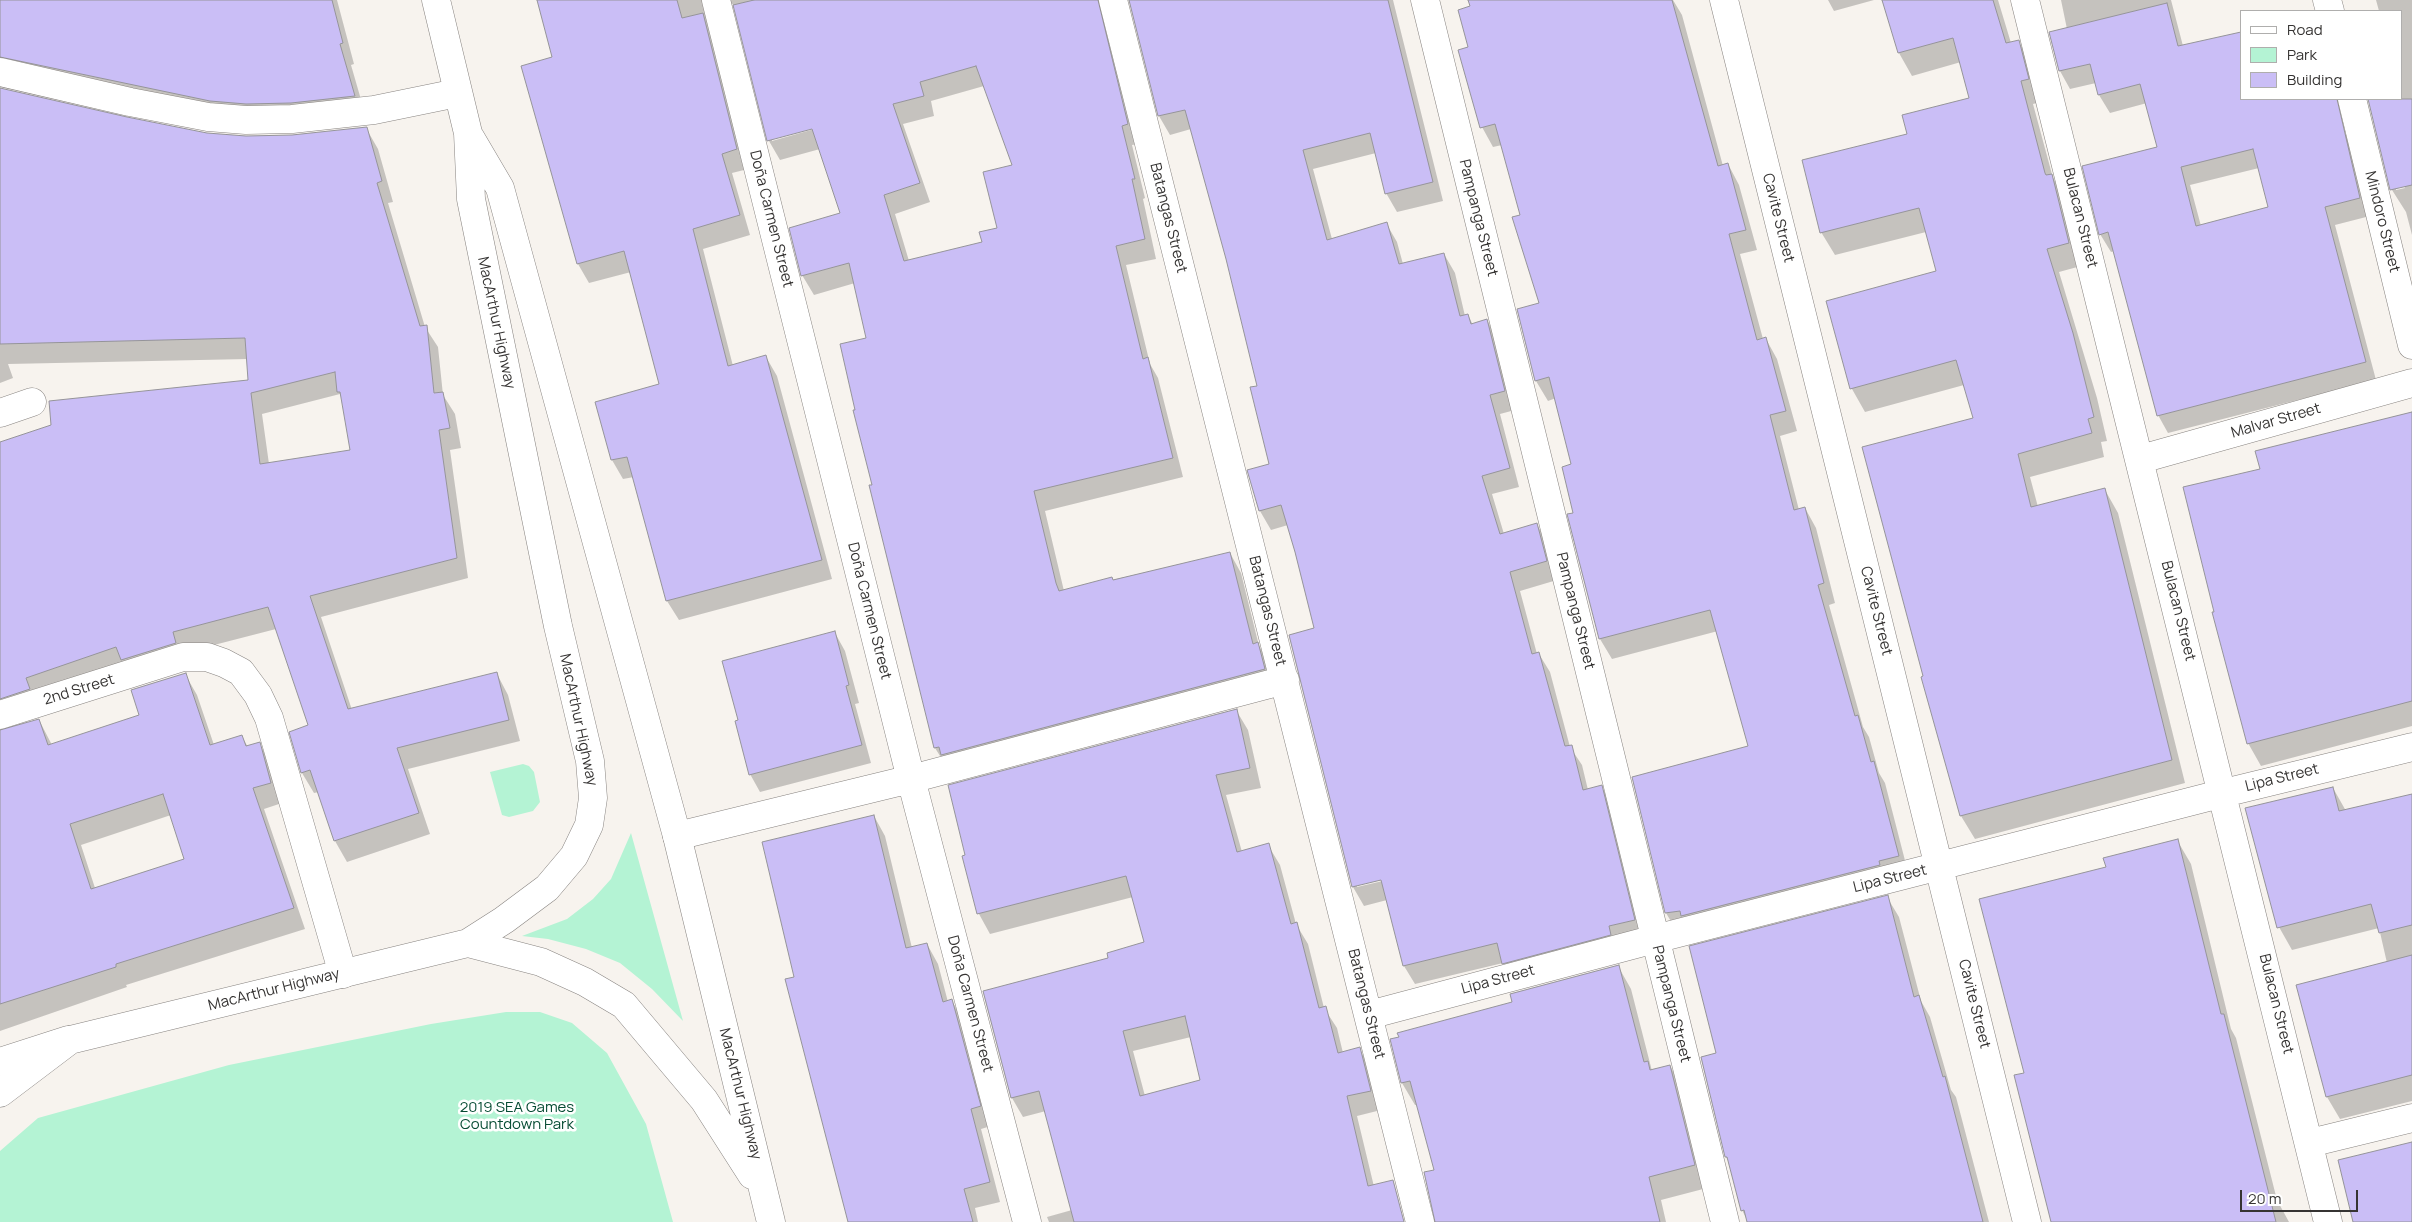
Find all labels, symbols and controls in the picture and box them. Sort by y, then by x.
legend [2240,10,2402,100]
text: Road [2287,19,2323,40]
text: Park [2287,44,2317,65]
text: Building [2287,69,2342,90]
street label: Doña Carmen Street [745,148,797,290]
street label: Pampanga Street [1455,158,1501,278]
street label: Batangas Street [1146,161,1190,275]
street label: Bulacan Street [2059,166,2101,270]
street label: Mindoro Street [2361,169,2403,275]
street label: Cavite Street [1758,171,1798,265]
street label: MacArthur Highway [473,255,519,391]
street label: Malvar Street [2229,400,2323,442]
street label: Doña Carmen Street [843,540,895,682]
street label: Pampanga Street [1552,551,1598,671]
street label: Batangas Street [1245,554,1289,668]
street label: Bulacan Street [2157,559,2199,663]
street label: Cavite Street [1856,564,1896,658]
street label: MacArthur Highway [555,652,601,788]
street label: 2nd Street [41,671,117,709]
street label: Lipa Street [2243,760,2321,796]
street label: Lipa Street [1851,861,1929,897]
street label: Doña Carmen Street [943,934,997,1074]
street label: Pampanga Street [1648,944,1694,1064]
street label: Batangas Street [1344,947,1388,1061]
street label: Bulacan Street [2255,952,2297,1056]
street label: Cavite Street [1954,957,1994,1051]
street label: Lipa Street [1459,962,1537,998]
street label: MacArthur Highway [206,965,342,1015]
street label: MacArthur Highway [715,1026,765,1162]
park label: 2019 SEA Games Countdown Park [460,1099,574,1134]
scale bar [2242,1180,2360,1212]
text: 20 m [2248,1188,2281,1209]

